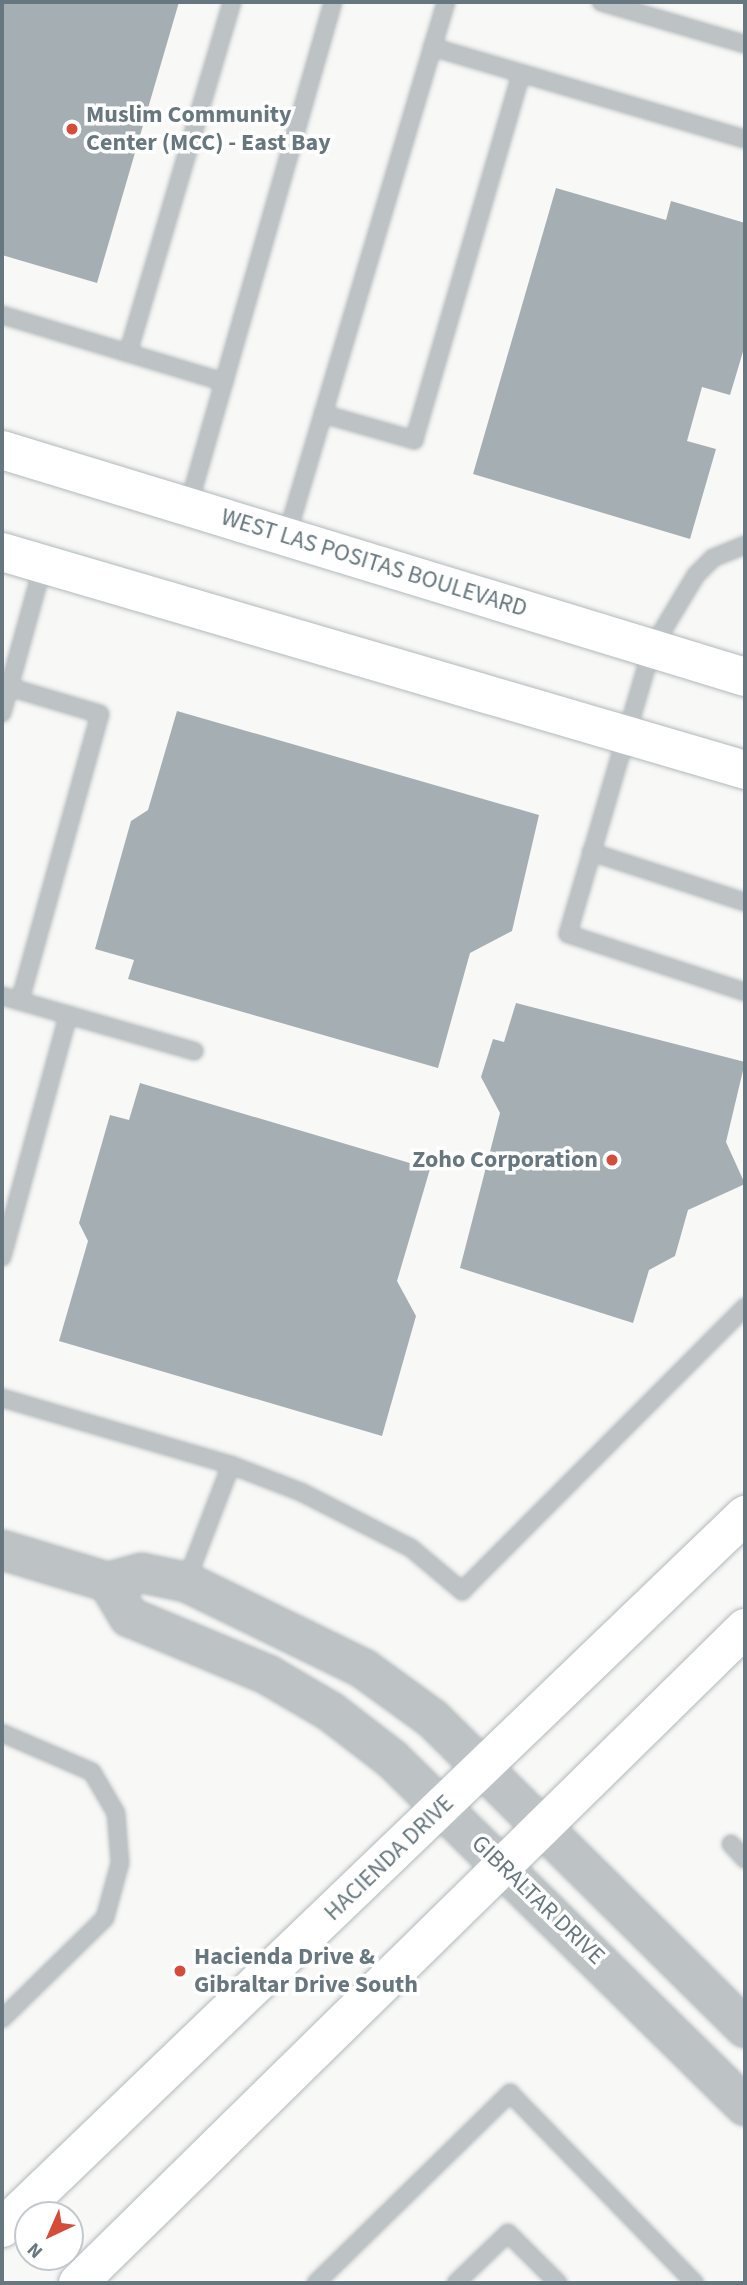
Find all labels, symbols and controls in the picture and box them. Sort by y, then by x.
place label: Muslim Community Center (MCC) - East Bay [86,101,331,157]
marker: Muslim Community Center (MCC) - East Bay [64,121,80,137]
street label: WEST LAS POSITAS BOULEVARD [218,503,530,623]
place label: Zoho Corporation [412,1146,598,1174]
marker: Zoho Corporation [604,1152,620,1168]
street label: HACIENDA DRIVE [318,1789,460,1927]
street label: GIBRALTAR DRIVE [466,1829,610,1971]
place label: Hacienda Drive & Gibraltar Drive South [194,1943,418,1999]
marker: Hacienda Drive & Gibraltar Drive South [172,1963,188,1979]
north arrow [14,2201,84,2271]
text: N [22,2236,49,2264]

